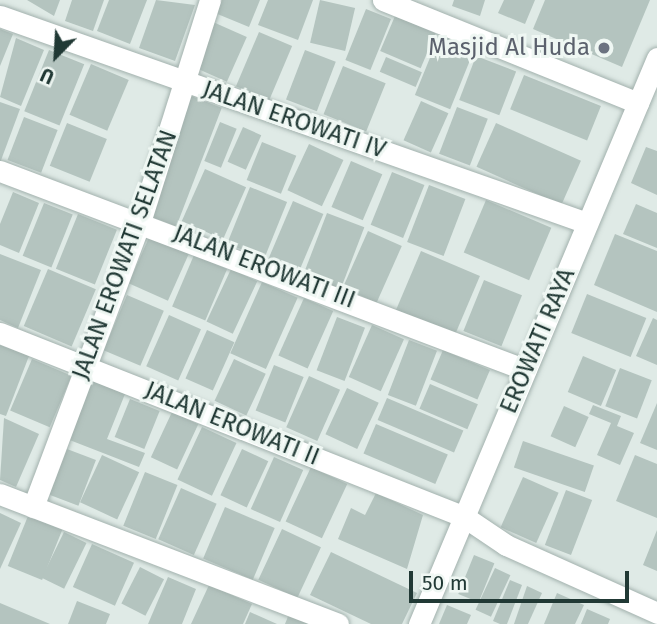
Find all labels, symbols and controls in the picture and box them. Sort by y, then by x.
north arrow [21,21,91,91]
place label: Masjid Al Huda [428,34,590,62]
marker: Masjid Al Huda [596,40,612,56]
text: U [37,63,58,89]
street label: JALAN EROWATI IV [199,75,389,165]
street label: JALAN EROWATI SELATAN [66,126,184,384]
street label: JALAN EROWATI III [169,219,359,315]
street label: EROWATI RAYA [494,264,582,418]
street label: JALAN EROWATI II [141,376,323,472]
scale bar [412,558,632,602]
text: 50 m [422,570,468,596]

